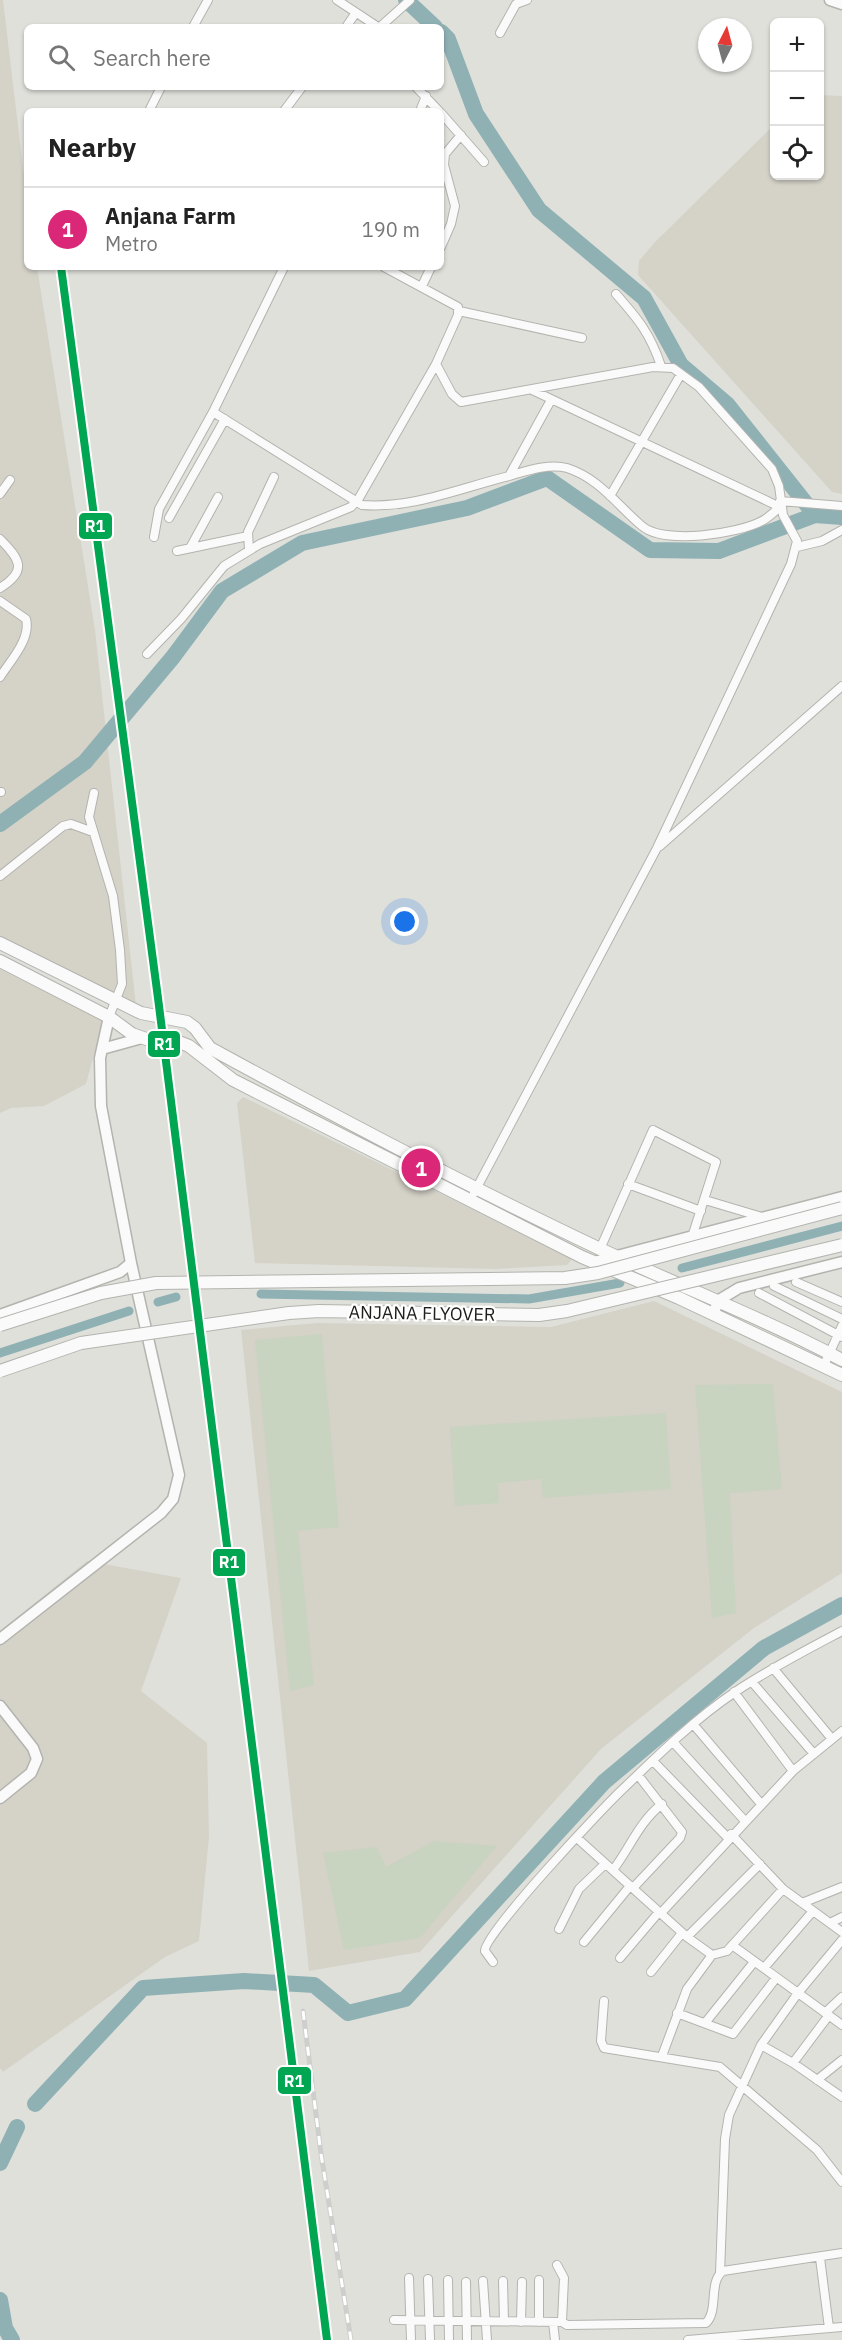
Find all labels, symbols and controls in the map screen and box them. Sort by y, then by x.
north arrow [698,18,752,72]
map controls [770,18,824,180]
button: + [770,18,824,72]
search box [24,24,444,90]
icon: search [45,41,78,74]
text: Search here [93,43,211,72]
button: − [770,72,824,126]
button: locate [770,126,824,180]
text: Nearby [48,130,136,164]
text: Anjana Farm [105,201,236,230]
text: 1 [62,216,74,243]
text: 190 m [362,216,420,243]
text: Metro [105,230,158,257]
line badge: R1 [78,512,113,540]
text: R1 [85,516,106,536]
your location [390,907,419,936]
line badge: R1 [147,1030,181,1058]
text: R1 [154,1034,175,1054]
pin: 1 [402,1146,440,1190]
street label: ANJANA FLYOVER [348,1300,496,1326]
line badge: R1 [212,1548,246,1577]
text: R1 [219,1552,240,1572]
line badge: R1 [277,2066,312,2095]
text: R1 [284,2071,305,2091]

